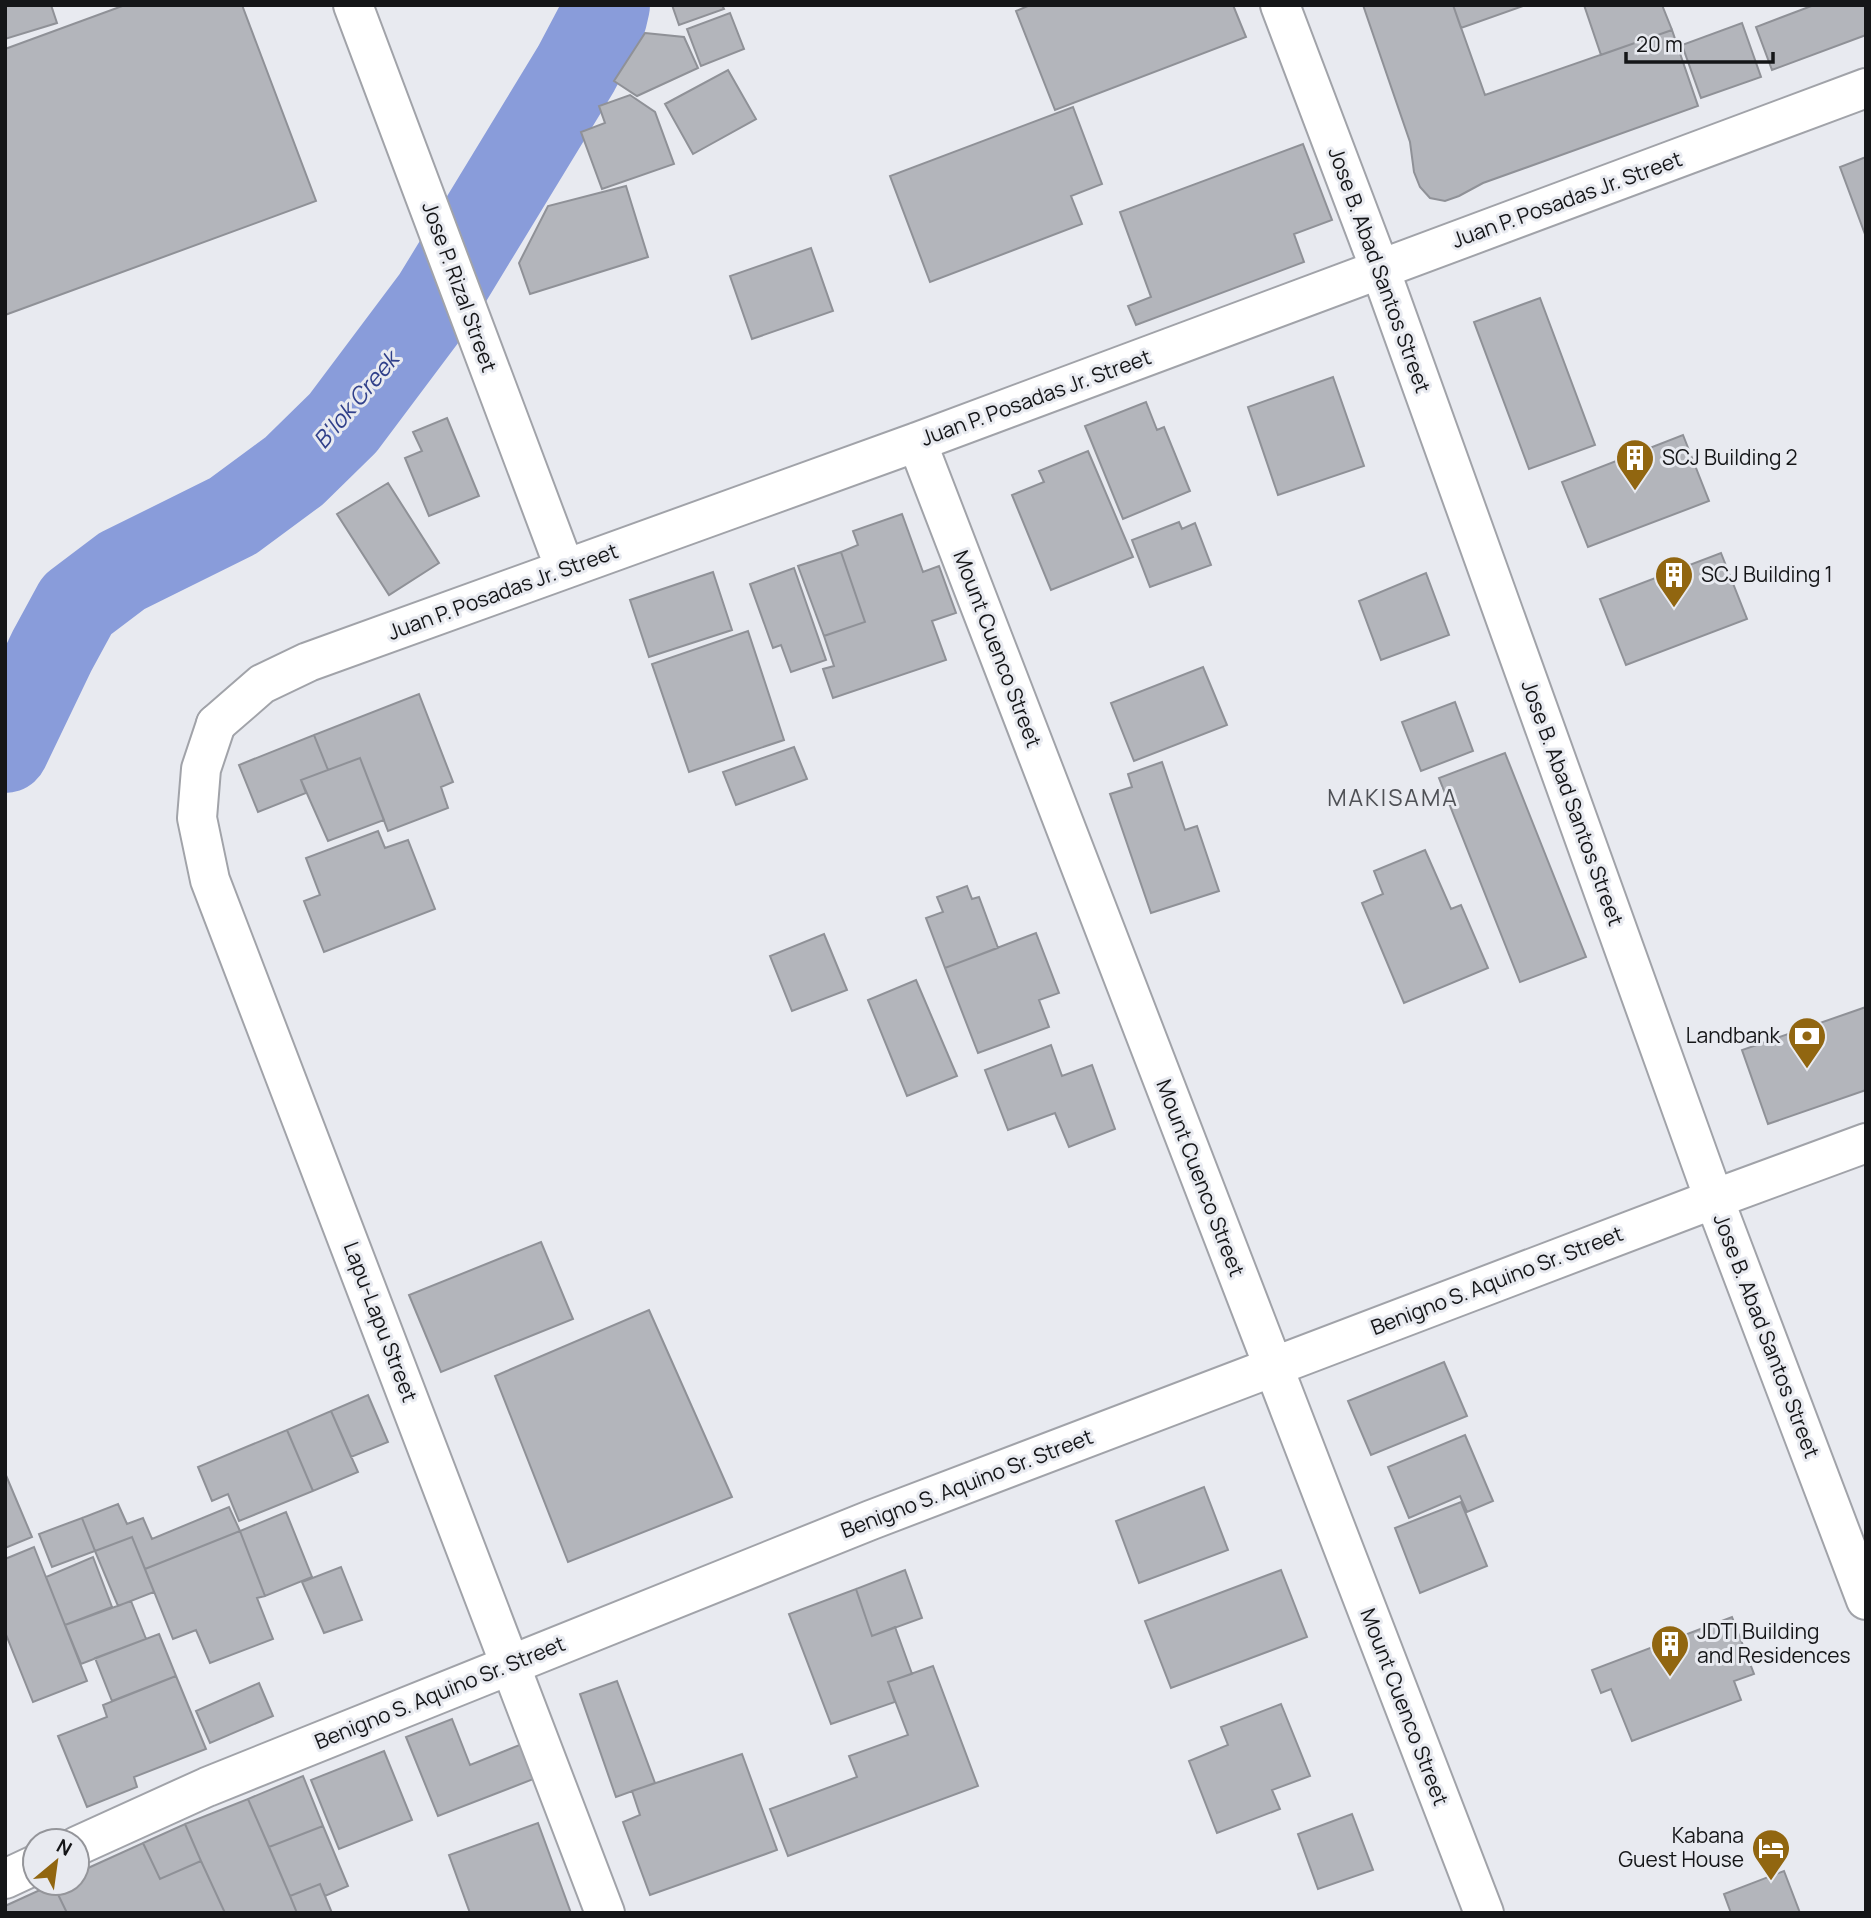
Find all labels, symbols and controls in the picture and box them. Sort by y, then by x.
scale bar [1626,21,1773,65]
text: 20 m [1636,30,1683,58]
street label: Jose B. Abad Santos Street [1322,143,1437,396]
street label: Juan P. Posadas Jr. Street [1448,144,1686,254]
street label: Jose P. Rizal Street [416,198,504,376]
water label: B'lok Creek [305,341,408,455]
street label: Juan P. Posadas Jr. Street [917,342,1155,452]
building icon: SCJ Building 2 [1614,437,1656,492]
place label: SCJ Building 2 [1662,443,1797,471]
street label: Juan P. Posadas Jr. Street [384,536,622,646]
street label: Mount Cuenco Street [947,546,1048,751]
building icon: SCJ Building 1 [1653,554,1695,609]
place label: SCJ Building 1 [1701,560,1833,588]
street label: Jose B. Abad Santos Street [1515,676,1630,929]
district label: MAKISAMA [1327,781,1459,813]
bank icon: Landbank [1786,1015,1828,1070]
place label: Landbank [1686,1021,1781,1049]
street label: Mount Cuenco Street [1150,1075,1251,1280]
street label: Jose B. Abad Santos Street [1707,1209,1827,1462]
street label: Benigno S. Aquino Sr. Street [1367,1219,1627,1341]
street label: Lapu-Lapu Street [338,1238,424,1406]
street label: Benigno S. Aquino Sr. Street [837,1422,1097,1544]
street label: Mount Cuenco Street [1354,1604,1455,1809]
place label: JDTI Building and Residences [1697,1617,1851,1669]
building icon: JDTI Building and Residences [1649,1623,1691,1678]
street label: Benigno S. Aquino Sr. Street [310,1629,569,1755]
place label: Kabana Guest House [1618,1821,1744,1873]
north arrow [21,1827,91,1897]
hotel icon: Kabana Guest House [1750,1827,1792,1882]
text: N [52,1832,77,1862]

